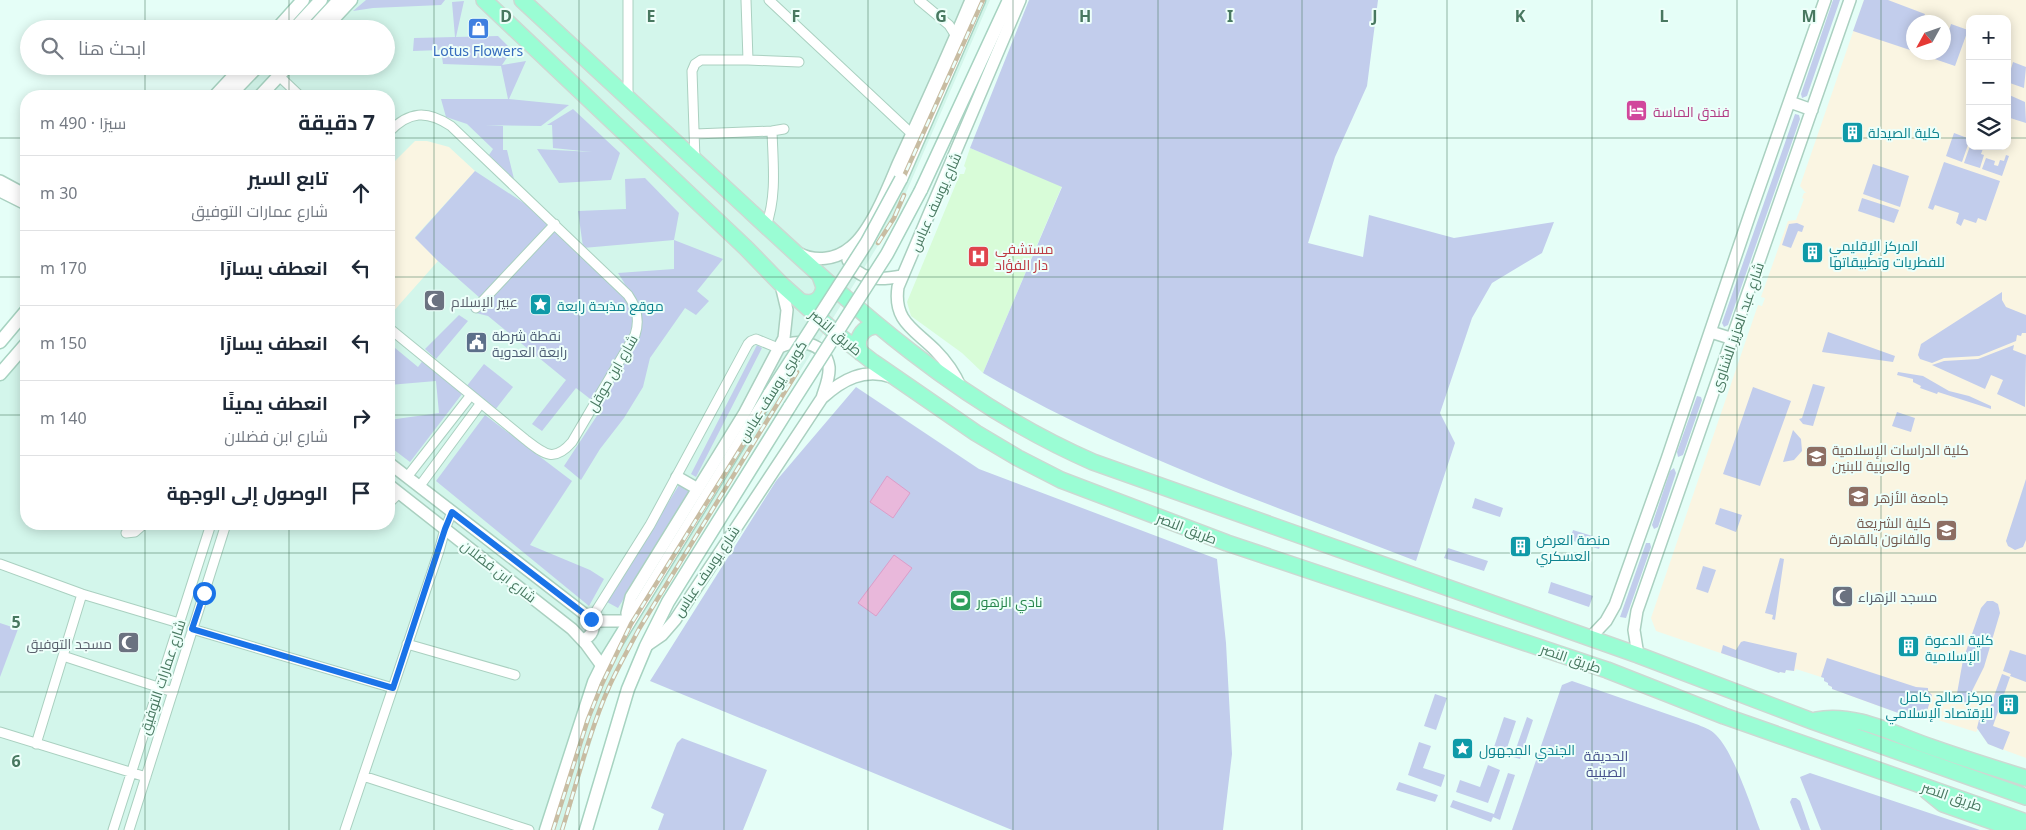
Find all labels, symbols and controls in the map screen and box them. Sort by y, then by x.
text: D [500,5,512,27]
text: E [647,5,656,27]
text: F [792,5,800,27]
text: G [935,5,947,27]
text: H [1079,5,1091,27]
text: I [1227,5,1233,27]
text: J [1370,5,1378,27]
text: K [1515,5,1526,27]
text: L [1660,5,1669,27]
text: M [1801,5,1817,27]
north arrow [1906,15,1951,60]
map controls [1966,15,2011,150]
button: + [1966,15,2011,60]
shop icon: Lotus Flowers [466,16,490,40]
search box [20,20,395,75]
icon: search [38,34,66,62]
text: ابحث هنا [78,35,146,61]
place label: Lotus Flowers [433,41,523,60]
button: − [1966,60,2011,105]
hotel icon: فندق الماسة [1625,99,1649,123]
place label: فندق الماسة [1653,102,1730,121]
button: layers [1966,105,2011,150]
text: 7 دقيقة [298,108,375,136]
text: سيرًا · 490 m [40,112,126,134]
building icon: كلية الصيدلة [1840,120,1864,144]
place label: كلية الصيدلة [1868,123,1940,142]
street label: شارع يوسف عباس [905,150,965,254]
text: تابع السير [248,165,328,191]
icon: ahead [347,179,375,207]
text: 30 m [40,182,77,204]
text: شارع عمارات التوفيق [191,200,328,222]
place label: المركز الإقليمي للفطريات وتطبيقاتها [1829,236,1945,271]
place label: مستشفى دار الفؤاد [995,239,1054,274]
building icon: المركز الإقليمي للفطريات وتطبيقاتها [1801,241,1825,265]
hospital icon: مستشفى دار الفؤاد [967,244,991,268]
icon: left [347,254,375,282]
text: انعطف يسارًا [219,255,328,281]
text: 170 m [40,257,87,279]
street label: شارع عبد العزيز الشناوى [1706,260,1768,394]
mosque icon: عبير الإسلام [423,289,447,313]
place label: عبير الإسلام [451,292,518,312]
place icon: موقع مذبحة رابعة [529,293,553,317]
place label: موقع مذبحة رابعة [557,296,664,315]
street label: طريق النصر [805,304,866,360]
place label: نقطة شرطة رابعة العدوية [492,326,567,361]
icon: left [347,329,375,357]
text: انعطف يسارًا [219,330,328,356]
public building icon: نقطة شرطة رابعة العدوية [464,331,488,355]
street label: شارع ابن حوقل [582,331,642,415]
text: 150 m [40,332,87,354]
street label: كوبرى يوسف عباس [733,337,811,445]
text: انعطف يمينًا [222,390,328,416]
icon: right [347,404,375,432]
text: 140 m [40,407,87,429]
text: شارع ابن فضلان [224,425,328,447]
place label: كلية الدراسات الإسلامية والعربية للبنين [1832,440,1969,475]
school or university icon: كلية الدراسات الإسلامية والعربية للبنين [1804,445,1828,469]
icon: arrive [347,479,375,507]
text: الوصول إلى الوجهة [167,480,328,506]
school or university icon: جامعة الأزهر [1847,485,1871,509]
place label: جامعة الأزهر [1874,488,1948,507]
street label: طريق النصر [1153,507,1220,548]
place label: كلية الشريعة والقانون بالقاهرة [1830,513,1931,548]
school or university icon: كلية الشريعة والقانون بالقاهرة [1935,518,1959,542]
street label: شارع يوسف عباس [668,522,744,620]
place label: منصة العرض العسكري [1536,530,1610,568]
building icon: منصة العرض العسكري [1508,535,1532,559]
street label: شارع ابن فضلان [457,536,541,606]
route start [193,582,216,605]
mosque icon: مسجد الزهراء [1830,584,1854,608]
place label: مسجد الزهراء [1858,587,1937,606]
sports icon: نادي الزهور [949,589,973,613]
place label: نادي الزهور [976,592,1043,614]
route end [580,608,603,631]
text: 5 [11,611,21,633]
street label: شارع عمارات التوفيق [134,617,190,737]
place label: كلية الدعوة الإسلامية [1925,630,1994,665]
mosque icon: مسجد التوفيق [116,631,140,655]
place label: مسجد التوفيق [26,634,112,653]
building icon: كلية الدعوة الإسلامية [1897,635,1921,659]
street label: طريق النصر [1537,638,1604,677]
place label: مركز صالح كامل للإقتصاد الإسلامي [1886,687,1993,725]
building icon: مركز صالح كامل للإقتصاد الإسلامي [1997,692,2021,716]
place icon: الجندي المجهول [1451,737,1475,761]
place label: الجندي المجهول [1479,740,1575,762]
park label: الحديقة الصينية [1584,746,1628,781]
text: 6 [11,750,21,772]
street label: طريق النصر [1918,776,1985,815]

